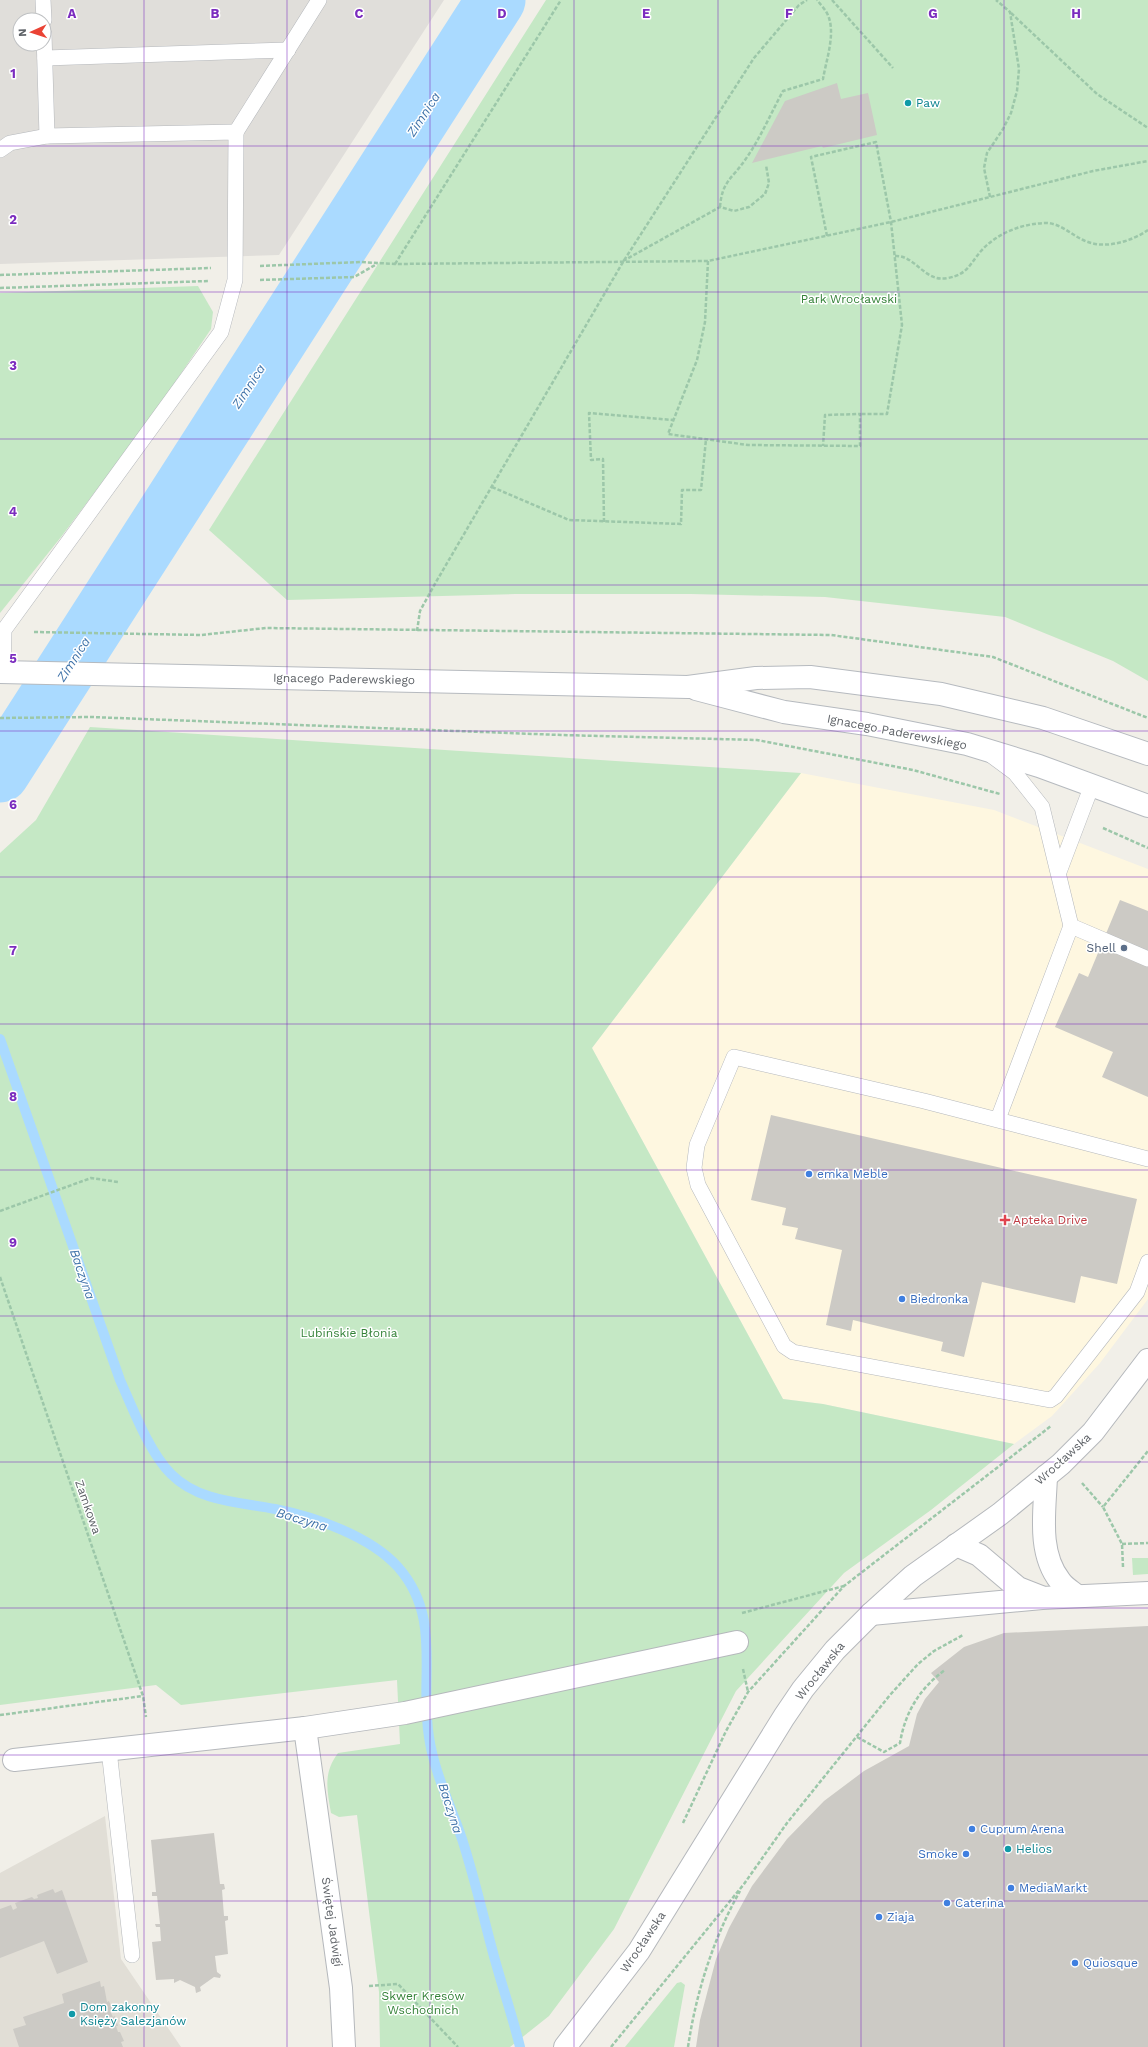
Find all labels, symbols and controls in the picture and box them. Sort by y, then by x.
text: A [68,6,77,21]
text: B [211,6,220,21]
text: C [355,6,364,21]
text: D [497,6,507,21]
text: E [642,6,650,21]
text: F [785,6,793,21]
text: G [928,6,938,21]
text: H [1071,6,1081,21]
north arrow [12,12,52,52]
text: N [16,28,29,37]
text: 1 [10,66,16,81]
water label: Zimnica [403,90,443,140]
place label: Paw [916,96,940,110]
marker: Paw [903,98,913,108]
text: 2 [9,212,17,227]
park label: Park Wrocławski [801,292,897,306]
text: 3 [9,358,17,373]
water label: Zimnica [228,362,268,412]
text: 4 [9,504,18,519]
water label: Zimnica [53,635,93,685]
text: 5 [9,651,17,666]
street label: Ignacego Paderewskiego [273,671,415,687]
street label: Ignacego Paderewskiego [826,712,968,752]
text: 6 [9,797,17,812]
place label: Shell [1087,941,1116,955]
text: 7 [9,943,17,958]
marker: Shell [1119,943,1129,953]
text: 8 [9,1089,17,1104]
place label: emka Meble [817,1167,888,1181]
marker: emka Meble [804,1169,814,1179]
place label: Apteka Drive [1013,1213,1088,1227]
marker: Apteka Drive [1000,1215,1010,1225]
text: 9 [9,1235,17,1250]
water label: Baczyna [67,1247,98,1301]
place label: Biedronka [910,1292,968,1306]
marker: Biedronka [897,1294,907,1304]
park label: Lubińskie Błonia [301,1326,398,1340]
street label: Wrocławska [1032,1430,1094,1488]
street label: Zamkowa [72,1478,104,1536]
water label: Baczyna [275,1505,329,1534]
street label: Wrocławska [792,1639,848,1703]
water label: Baczyna [435,1781,466,1835]
place label: Cuprum Arena [980,1822,1064,1836]
marker: Cuprum Arena [967,1824,977,1834]
place label: Helios [1016,1842,1052,1856]
marker: Helios [1003,1844,1013,1854]
place label: Smoke [918,1847,958,1861]
marker: Smoke [961,1849,971,1859]
street label: Świętej Jadwigi [319,1876,345,1968]
place label: MediaMarkt [1019,1881,1087,1895]
marker: MediaMarkt [1006,1883,1016,1893]
place label: Caterina [955,1896,1004,1910]
marker: Caterina [942,1898,952,1908]
street label: Wrocławska [617,1909,669,1975]
place label: Ziaja [887,1910,915,1924]
marker: Ziaja [874,1912,884,1922]
place label: Quiosque [1083,1956,1138,1970]
marker: Quiosque [1070,1958,1080,1968]
park label: Skwer Kresów Wschodnich [382,1989,464,2017]
place label: Dom zakonny Księży Salezjanów [80,2000,186,2028]
marker: Dom zakonny Księży Salezjanów [67,2009,77,2019]

